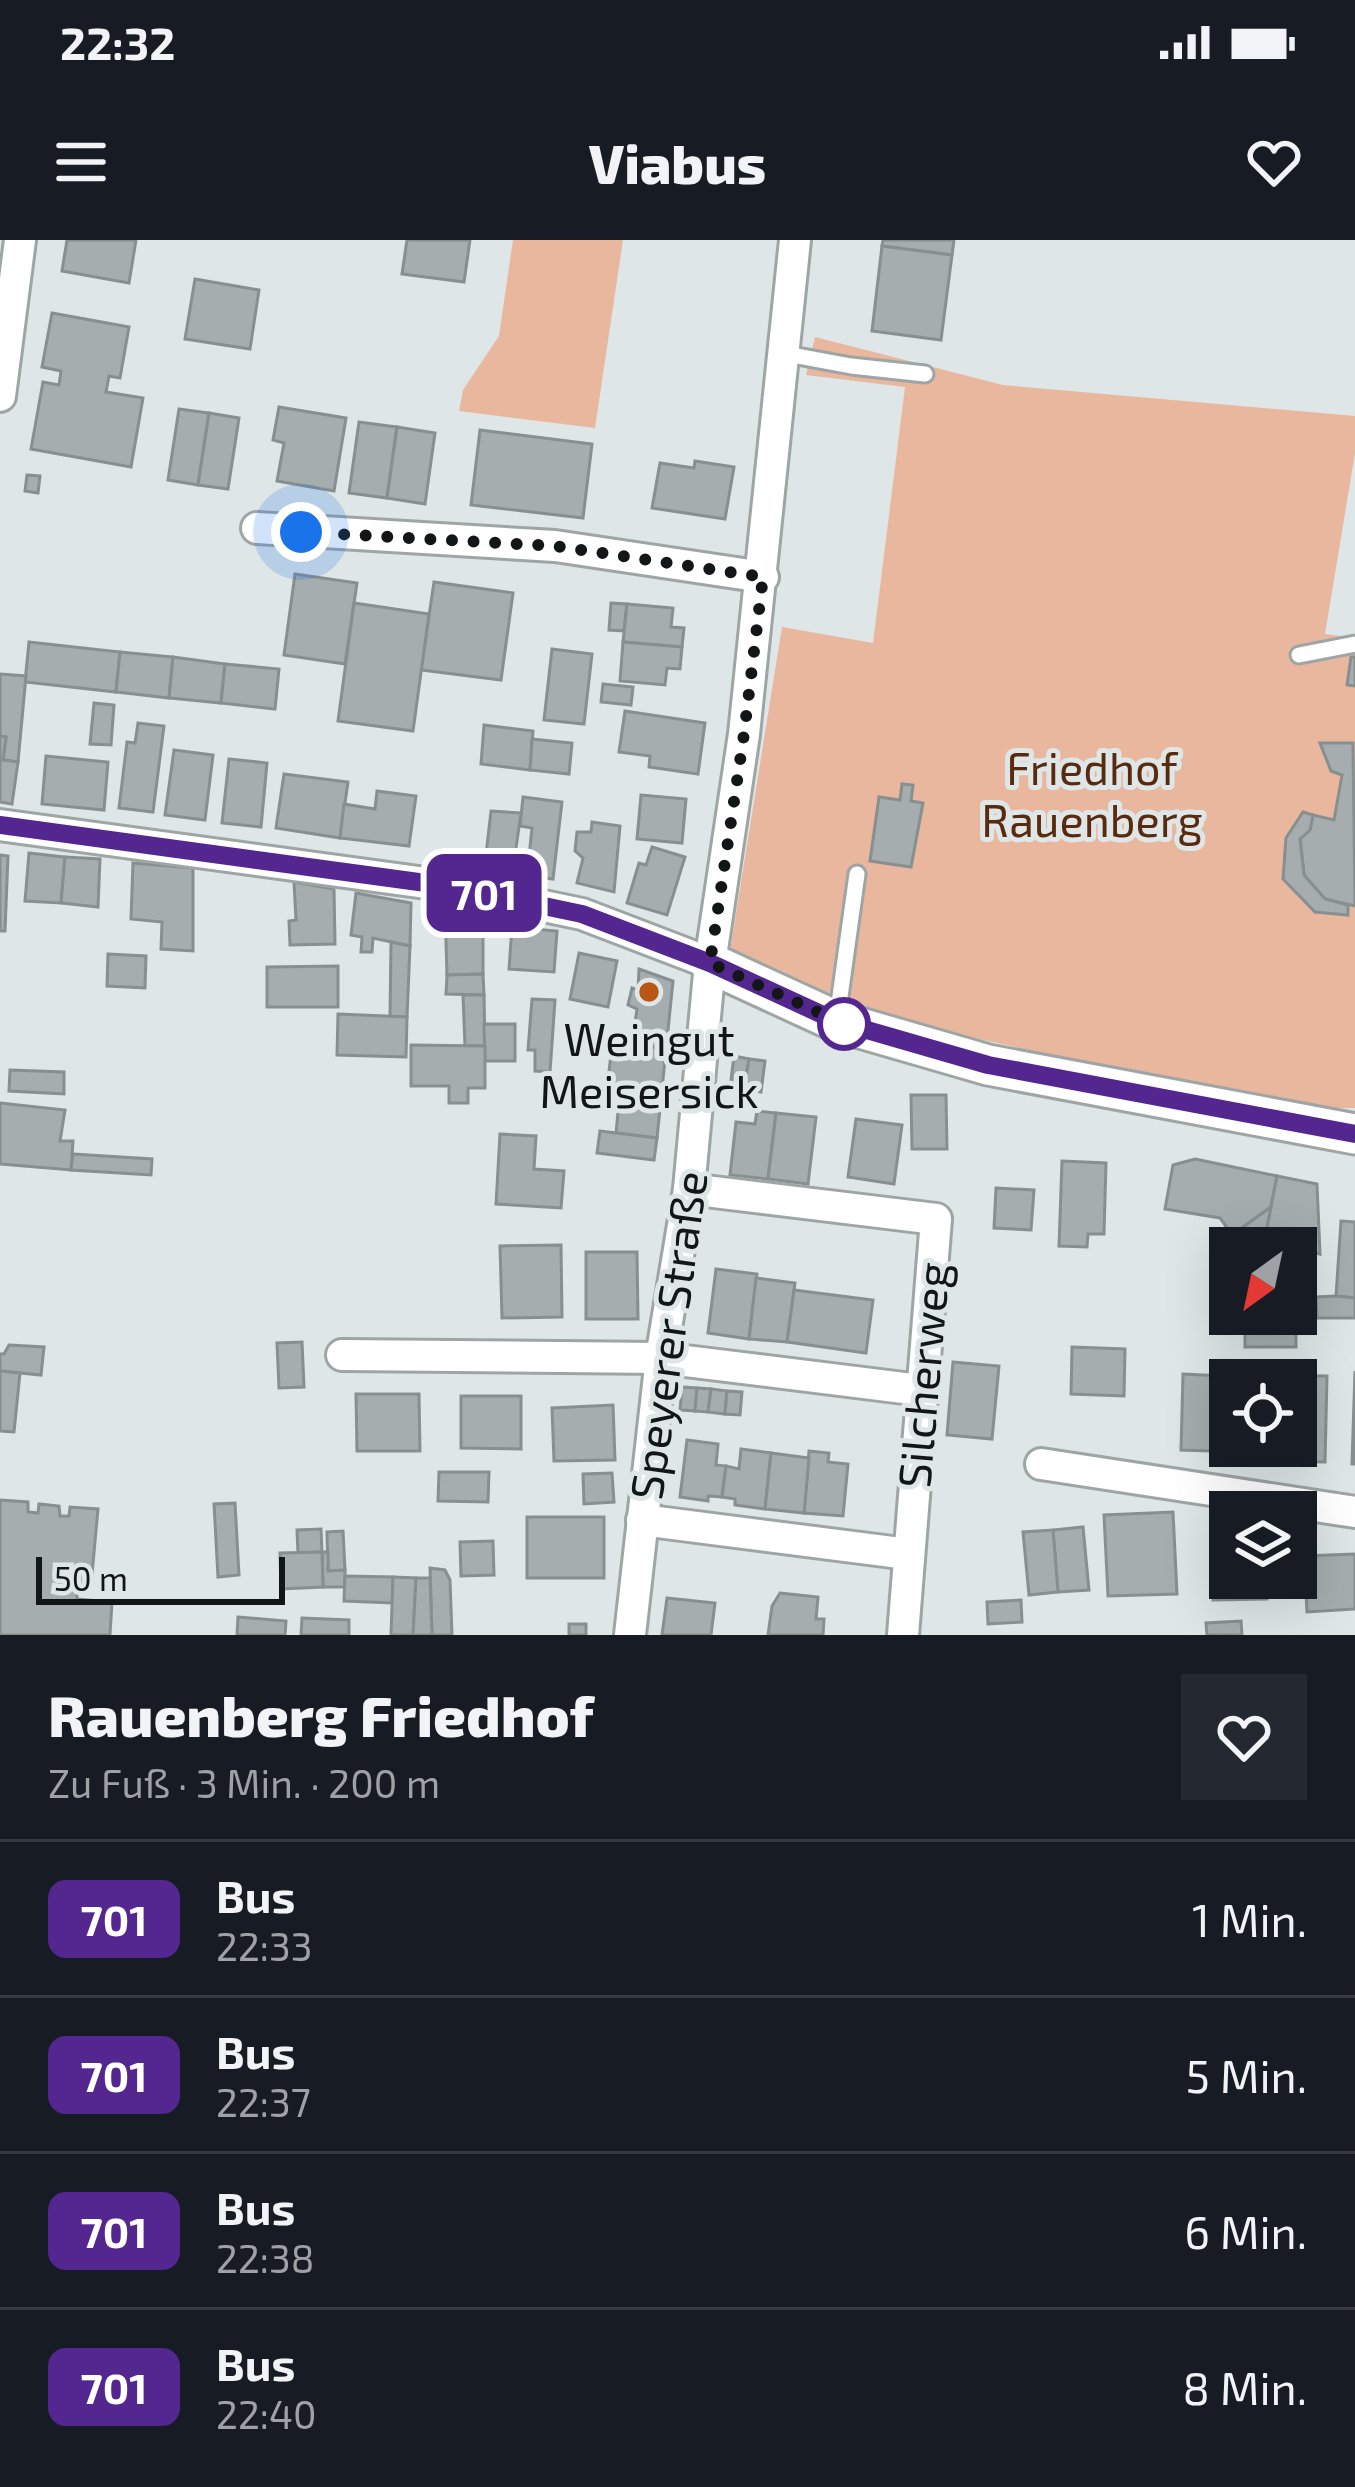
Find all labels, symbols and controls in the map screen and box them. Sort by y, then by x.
text: 22:32 [60,15,176,69]
icon: menu [48,129,114,195]
icon: heart [1241,129,1307,195]
text: Viabus [589,130,766,195]
your location [271,502,331,562]
park label: Friedhof Rauenberg [981,740,1203,846]
line badge: 701 [415,854,553,932]
text: 701 [451,868,517,918]
marker: Weingut Meisersick [636,979,662,1005]
unlabelled marker [819,999,869,1049]
place label: Weingut Meisersick [540,1011,758,1117]
street label: Speyerer Straße [617,1167,717,1503]
north arrow [1209,1227,1317,1335]
map controls [1209,1227,1317,1599]
street label: Silcherweg [885,1260,959,1490]
button: locate [1209,1359,1317,1467]
button: layers [1209,1491,1317,1599]
scale bar [36,1551,285,1604]
text: 50 m [54,1558,128,1598]
button: heart [1181,1674,1307,1800]
text: Rauenberg Friedhof [48,1680,593,1748]
text: Zu Fuß · 3 Min. · 200 m [48,1759,440,1806]
text: Bus [216,1868,295,1922]
text: 1 Min. [1192,1892,1307,1946]
text: 701 [81,1894,147,1944]
text: 22:33 [216,1922,312,1969]
text: Bus [216,2024,295,2078]
text: 5 Min. [1186,2048,1307,2102]
text: 701 [81,2050,147,2100]
text: 22:37 [216,2078,311,2125]
text: Bus [216,2180,295,2234]
text: 6 Min. [1184,2204,1307,2258]
text: 701 [81,2206,147,2256]
text: 22:38 [216,2234,314,2281]
text: Bus [216,2336,295,2390]
text: 8 Min. [1183,2360,1307,2414]
text: 701 [81,2362,147,2412]
text: 22:40 [216,2390,317,2437]

